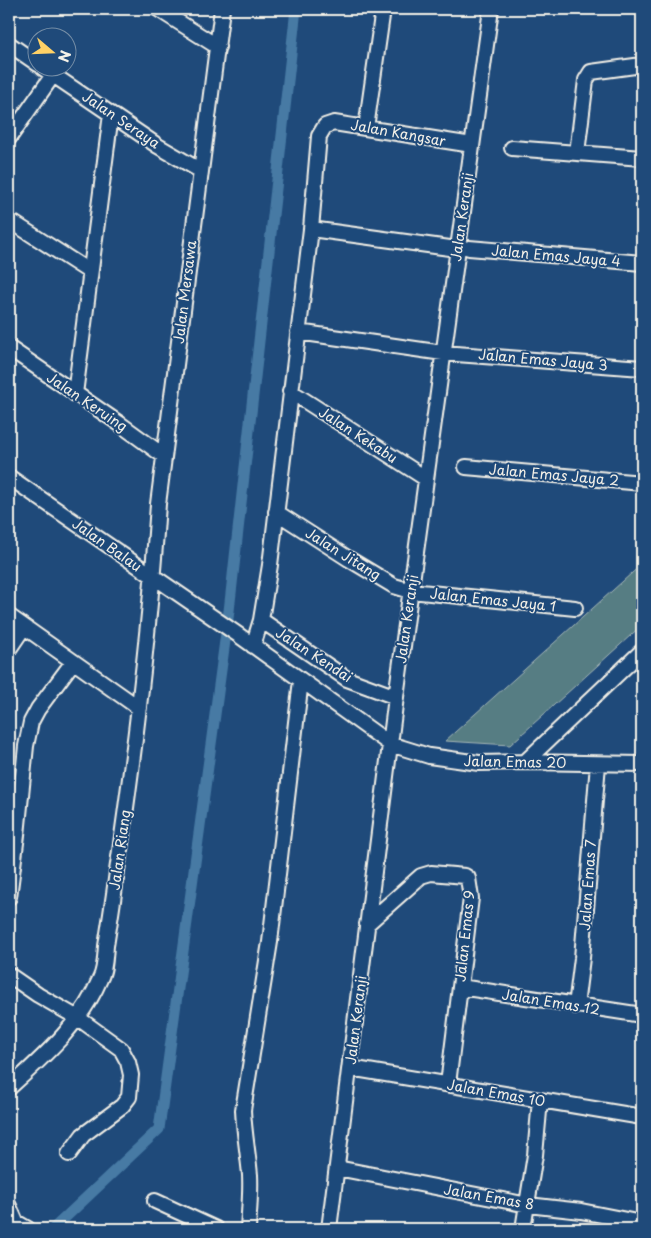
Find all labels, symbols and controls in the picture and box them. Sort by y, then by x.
north arrow [28,28,78,78]
text: N [53,48,76,65]
street label: Jalan Seraya [78,86,165,154]
street label: Jalan Kangsar [349,114,447,151]
street label: Jalan Keranji [445,171,478,263]
street label: Jalan Mersawa [168,239,201,345]
street label: Jalan Emas Jaya 4 [490,239,622,272]
street label: Jalan Emas Jaya 3 [477,343,609,376]
street label: Jalan Keruing [43,367,132,436]
street label: Jalan Kekabu [315,401,402,468]
street label: Jalan Emas Jaya 2 [488,458,620,491]
street label: Jalan Balau [68,513,146,576]
street label: Jalan Jitang [302,522,385,585]
street label: Jalan Keranji [390,573,423,665]
street label: Jalan Emas Jaya 1 [429,582,557,617]
street label: Jalan Kendai [272,622,357,687]
street label: Jalan Emas 20 [463,750,567,773]
street label: Jalan Riang [103,808,136,891]
street label: Jalan Emas 7 [574,839,601,931]
street label: Jalan Emas 9 [449,889,480,983]
street label: Jalan Keranji [340,974,371,1066]
street label: Jalan Emas 12 [501,983,602,1020]
street label: Jalan Emas 10 [445,1074,547,1111]
street label: Jalan Emas 8 [442,1178,536,1215]

